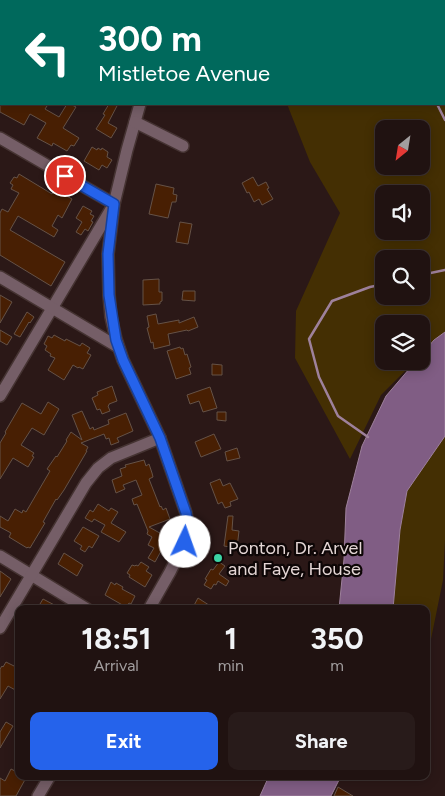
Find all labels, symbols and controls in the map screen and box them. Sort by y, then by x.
text: 300 m [98,18,202,60]
icon: left [15,20,80,85]
text: Mistletoe Avenue [98,60,270,87]
north arrow [375,120,430,175]
map controls [375,120,430,370]
pin [44,155,86,197]
icon: arrive [51,162,79,190]
button: sound [375,185,430,240]
button: search [375,250,430,305]
button: layers [375,315,430,370]
position arrow [158,515,210,567]
place label: Ponton, Dr. Arvel and Faye, House [228,537,362,580]
marker: Ponton, Dr. Arvel and Faye, House [212,552,224,564]
text: 18:51 [81,620,151,657]
text: 1 [224,620,237,657]
text: 350 [310,620,364,657]
text: Arrival [94,656,139,675]
text: min [218,656,244,675]
text: m [330,656,344,675]
button: Exit [30,712,218,770]
button: Share [228,712,415,770]

